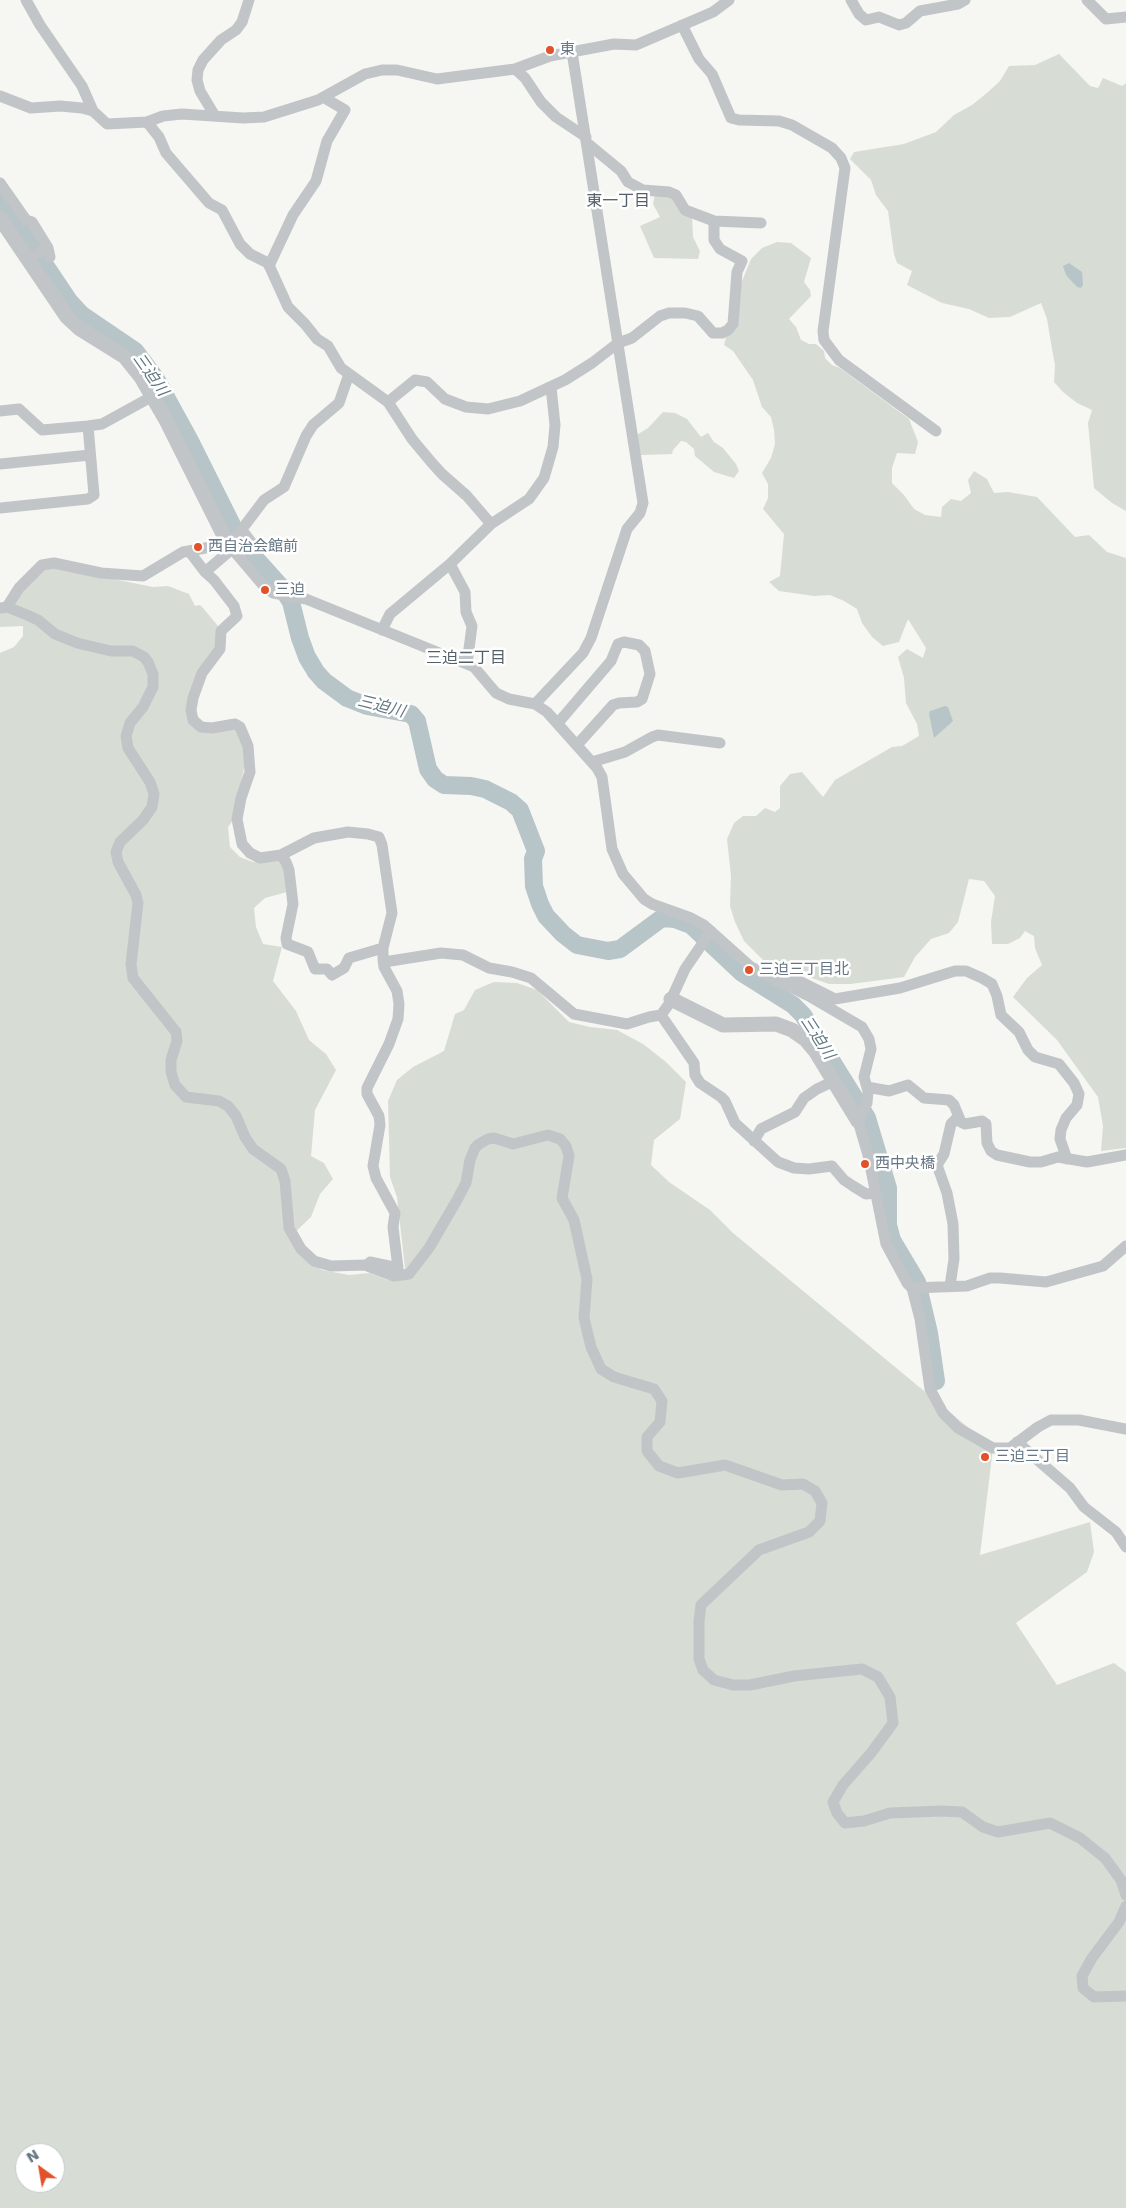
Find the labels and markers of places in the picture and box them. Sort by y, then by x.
place label: 東 [560,41,575,59]
marker: 東 [544,44,556,56]
place label: 西自治会館前 [208,538,298,556]
marker: 西自治会館前 [192,541,204,553]
place label: 三迫 [275,581,305,599]
marker: 三迫 [259,584,271,596]
place label: 三迫三丁目北 [759,961,849,979]
marker: 三迫三丁目北 [743,964,755,976]
place label: 西中央橋 [875,1155,935,1173]
marker: 西中央橋 [859,1158,871,1170]
place label: 三迫三丁目 [995,1448,1070,1466]
marker: 三迫三丁目 [979,1451,991,1463]

